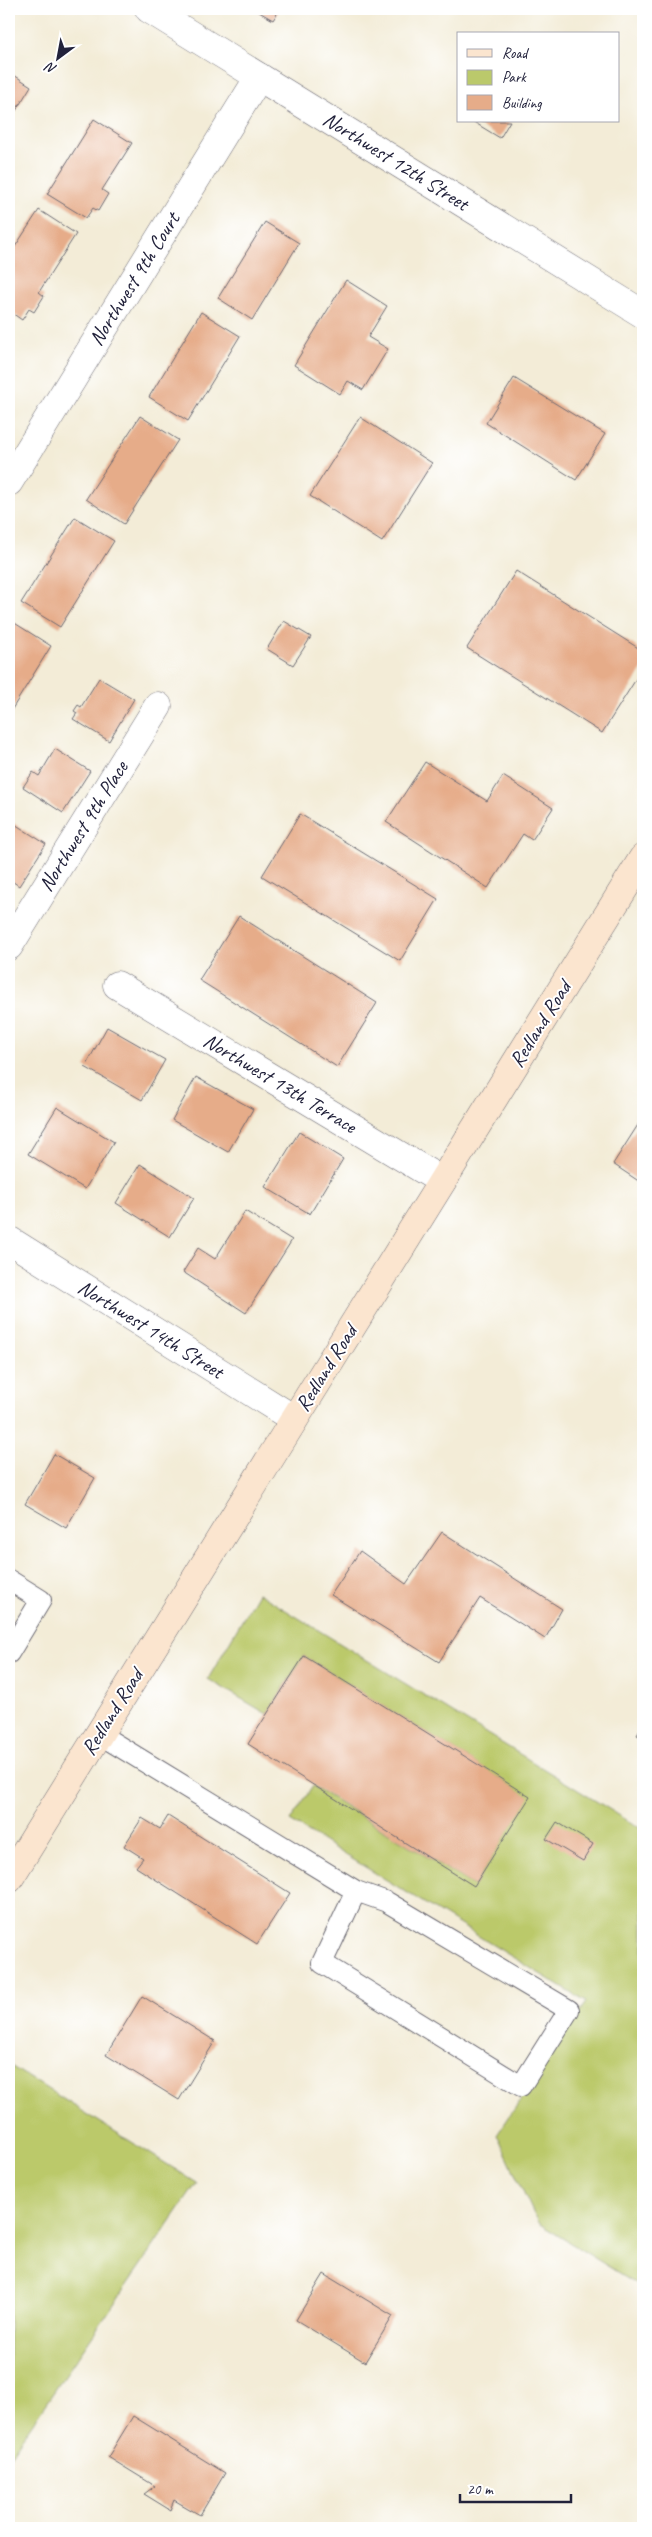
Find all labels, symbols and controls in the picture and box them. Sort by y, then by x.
north arrow [32,32,82,82]
legend [457,32,620,122]
text: Road [502,44,529,63]
text: N [41,58,60,78]
text: Park [502,68,527,87]
text: Building [502,94,542,113]
street label: Northwest 12th Street [318,106,475,217]
street label: Northwest 9th Court [83,206,186,350]
street label: Northwest 9th Place [33,755,134,896]
street label: Redland Road [503,973,579,1072]
street label: Northwest 13th Terrace [199,1027,362,1139]
street label: Northwest 14th Street [73,1274,230,1385]
street label: Redland Road [289,1317,365,1416]
street label: Redland Road [75,1661,151,1760]
scale bar [460,2472,571,2504]
text: 20 m [467,2480,494,2499]

